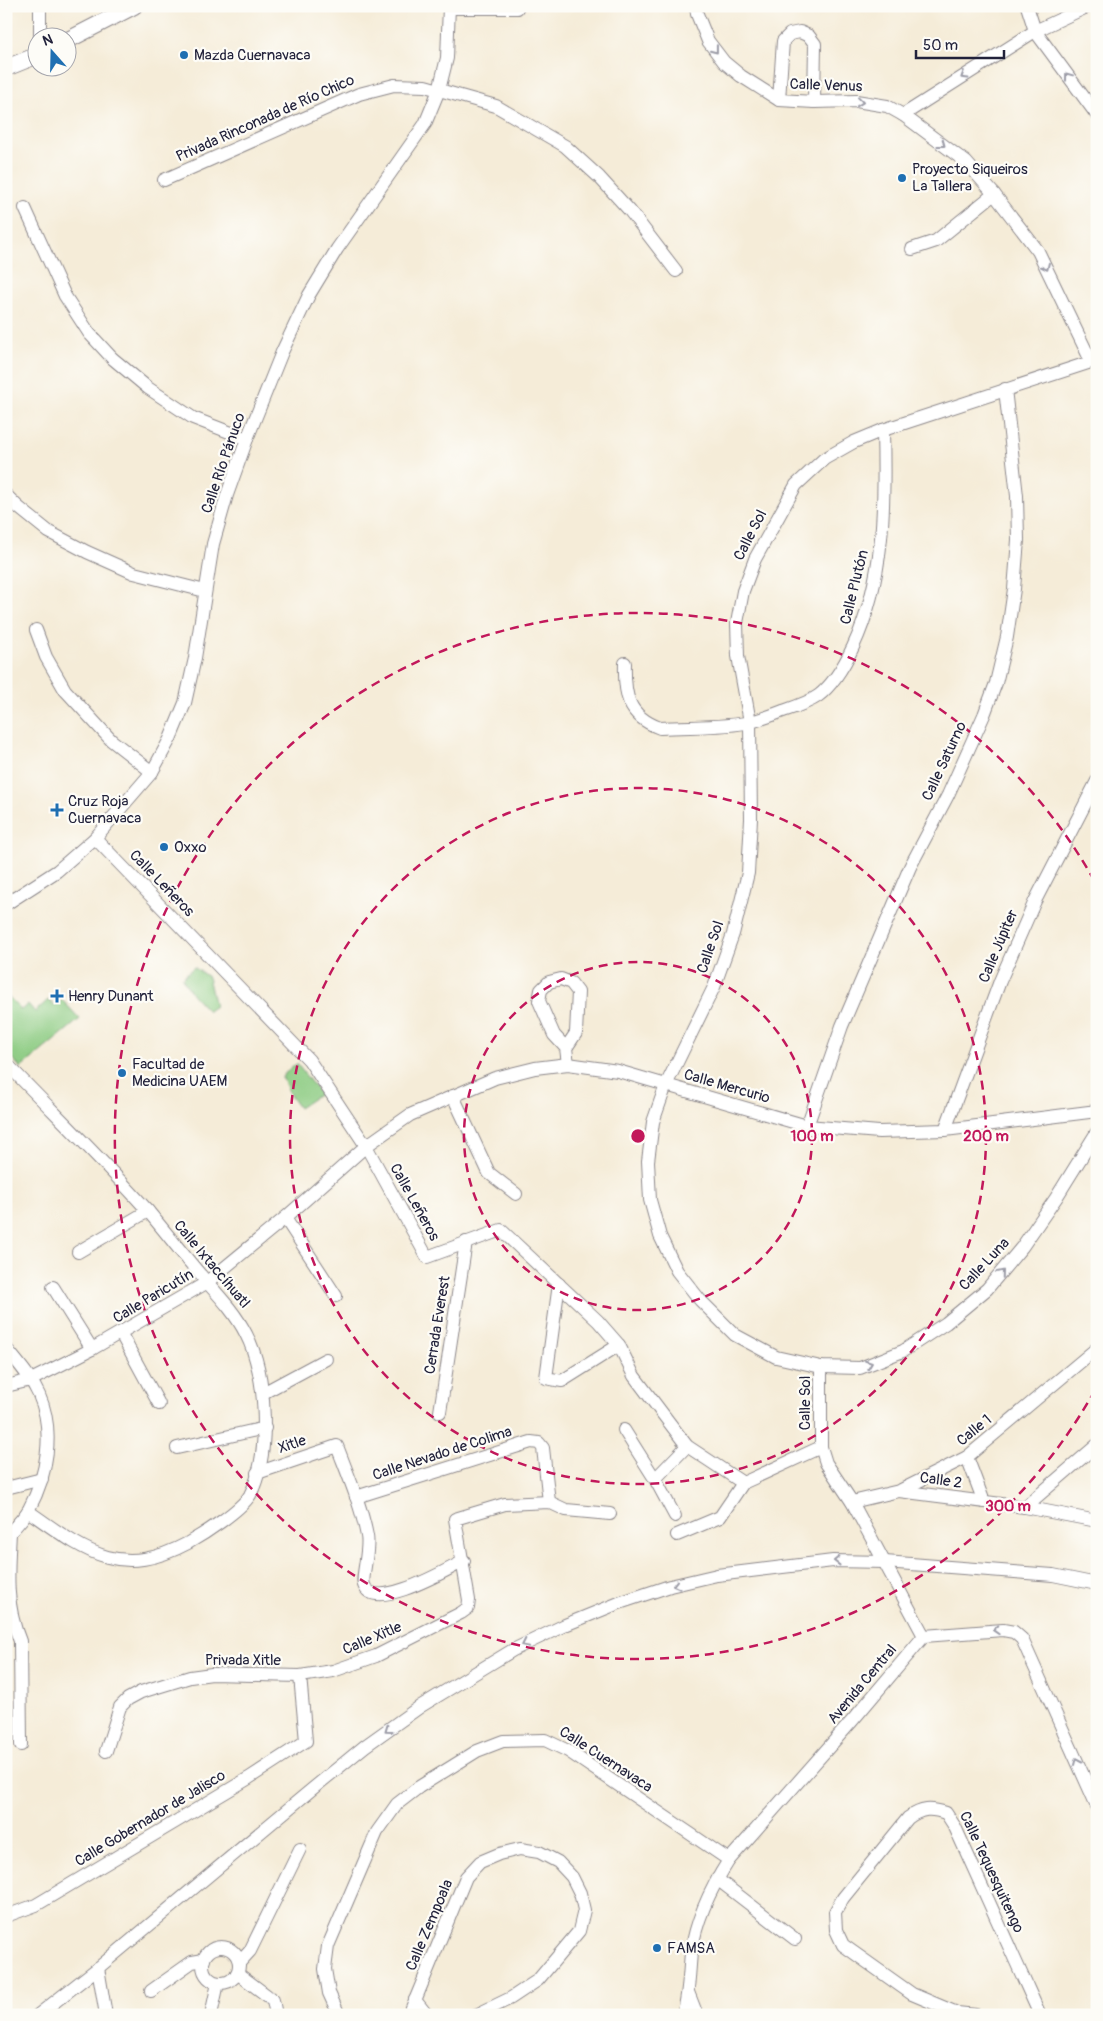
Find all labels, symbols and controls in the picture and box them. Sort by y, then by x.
north arrow [28,28,78,78]
scale bar [916,28,1003,60]
text: N [40,31,55,50]
text: 50 m [923,36,958,55]
one-way arrow [710,44,718,53]
place label: Mazda Cuernavaca [194,46,311,65]
marker: Mazda Cuernavaca [178,49,190,61]
street label: Privada Rinconada de Río Chico [173,70,357,166]
one-way arrow [960,70,969,80]
one-way arrow [1065,73,1073,82]
street label: Calle Venus [789,75,863,96]
one-way arrow [856,96,864,107]
one-way arrow [936,138,946,147]
place label: Proyecto Siqueiros La Tallera [912,160,1028,196]
marker: Proyecto Siqueiros La Tallera [896,172,908,184]
one-way arrow [1040,262,1050,271]
street label: Calle Río Pánuco [197,410,250,516]
street label: Calle Sol [730,507,771,564]
street label: Calle Plutón [836,548,873,626]
street label: Calle Saturno [918,719,971,804]
place label: Cruz Roja Cuernavaca [68,792,141,828]
marker: Cruz Roja Cuernavaca [50,803,64,817]
place label: Oxxo [174,838,207,857]
marker: Oxxo [158,841,170,853]
street label: Calle Leñeros [125,846,198,921]
street label: Calle Júpiter [975,906,1023,986]
street label: Calle Sol [693,918,728,976]
place label: Henry Dunant [68,987,155,1006]
marker: Henry Dunant [50,989,64,1003]
place label: Facultad de Medicina UAEM [132,1055,228,1091]
street label: Calle Mercurio [682,1065,772,1108]
marker: Facultad de Medicina UAEM [116,1067,128,1079]
centre of rings [629,1127,647,1145]
text: 100 m [791,1127,833,1146]
text: 200 m [963,1127,1009,1146]
street label: Calle Leñeros [385,1160,444,1245]
street label: Calle Ixtaccíhuatl [169,1216,254,1312]
street label: Calle Luna [955,1234,1014,1295]
street label: Calle Paricutín [110,1265,197,1328]
one-way arrow [995,1269,1004,1278]
street label: Cerrada Everest [420,1274,455,1375]
one-way arrow [864,1360,873,1370]
street label: Calle Sol [796,1376,815,1430]
street label: Calle 1 [953,1410,996,1450]
street label: Calle Nevado de Colima [370,1422,514,1485]
street label: Xitle [276,1431,309,1458]
street label: Calle 2 [919,1468,963,1493]
text: 300 m [985,1497,1031,1516]
one-way arrow [832,1556,840,1566]
one-way arrow [672,1579,681,1590]
street label: Calle Xitle [340,1617,405,1659]
one-way arrow [992,1625,1000,1636]
one-way arrow [521,1638,530,1648]
street label: Avenida Central [824,1641,901,1728]
street label: Privada Xitle [205,1651,282,1670]
street label: Calle Cuernavaca [556,1722,656,1797]
one-way arrow [384,1724,393,1733]
one-way arrow [1072,1757,1083,1766]
street label: Calle Gobernador de Jalisco [72,1766,229,1871]
street label: Calle Tequesquitengo [955,1808,1028,1936]
street label: Calle Zempoala [402,1877,457,1974]
place label: FAMSA [667,1939,715,1958]
marker: FAMSA [651,1942,663,1954]

